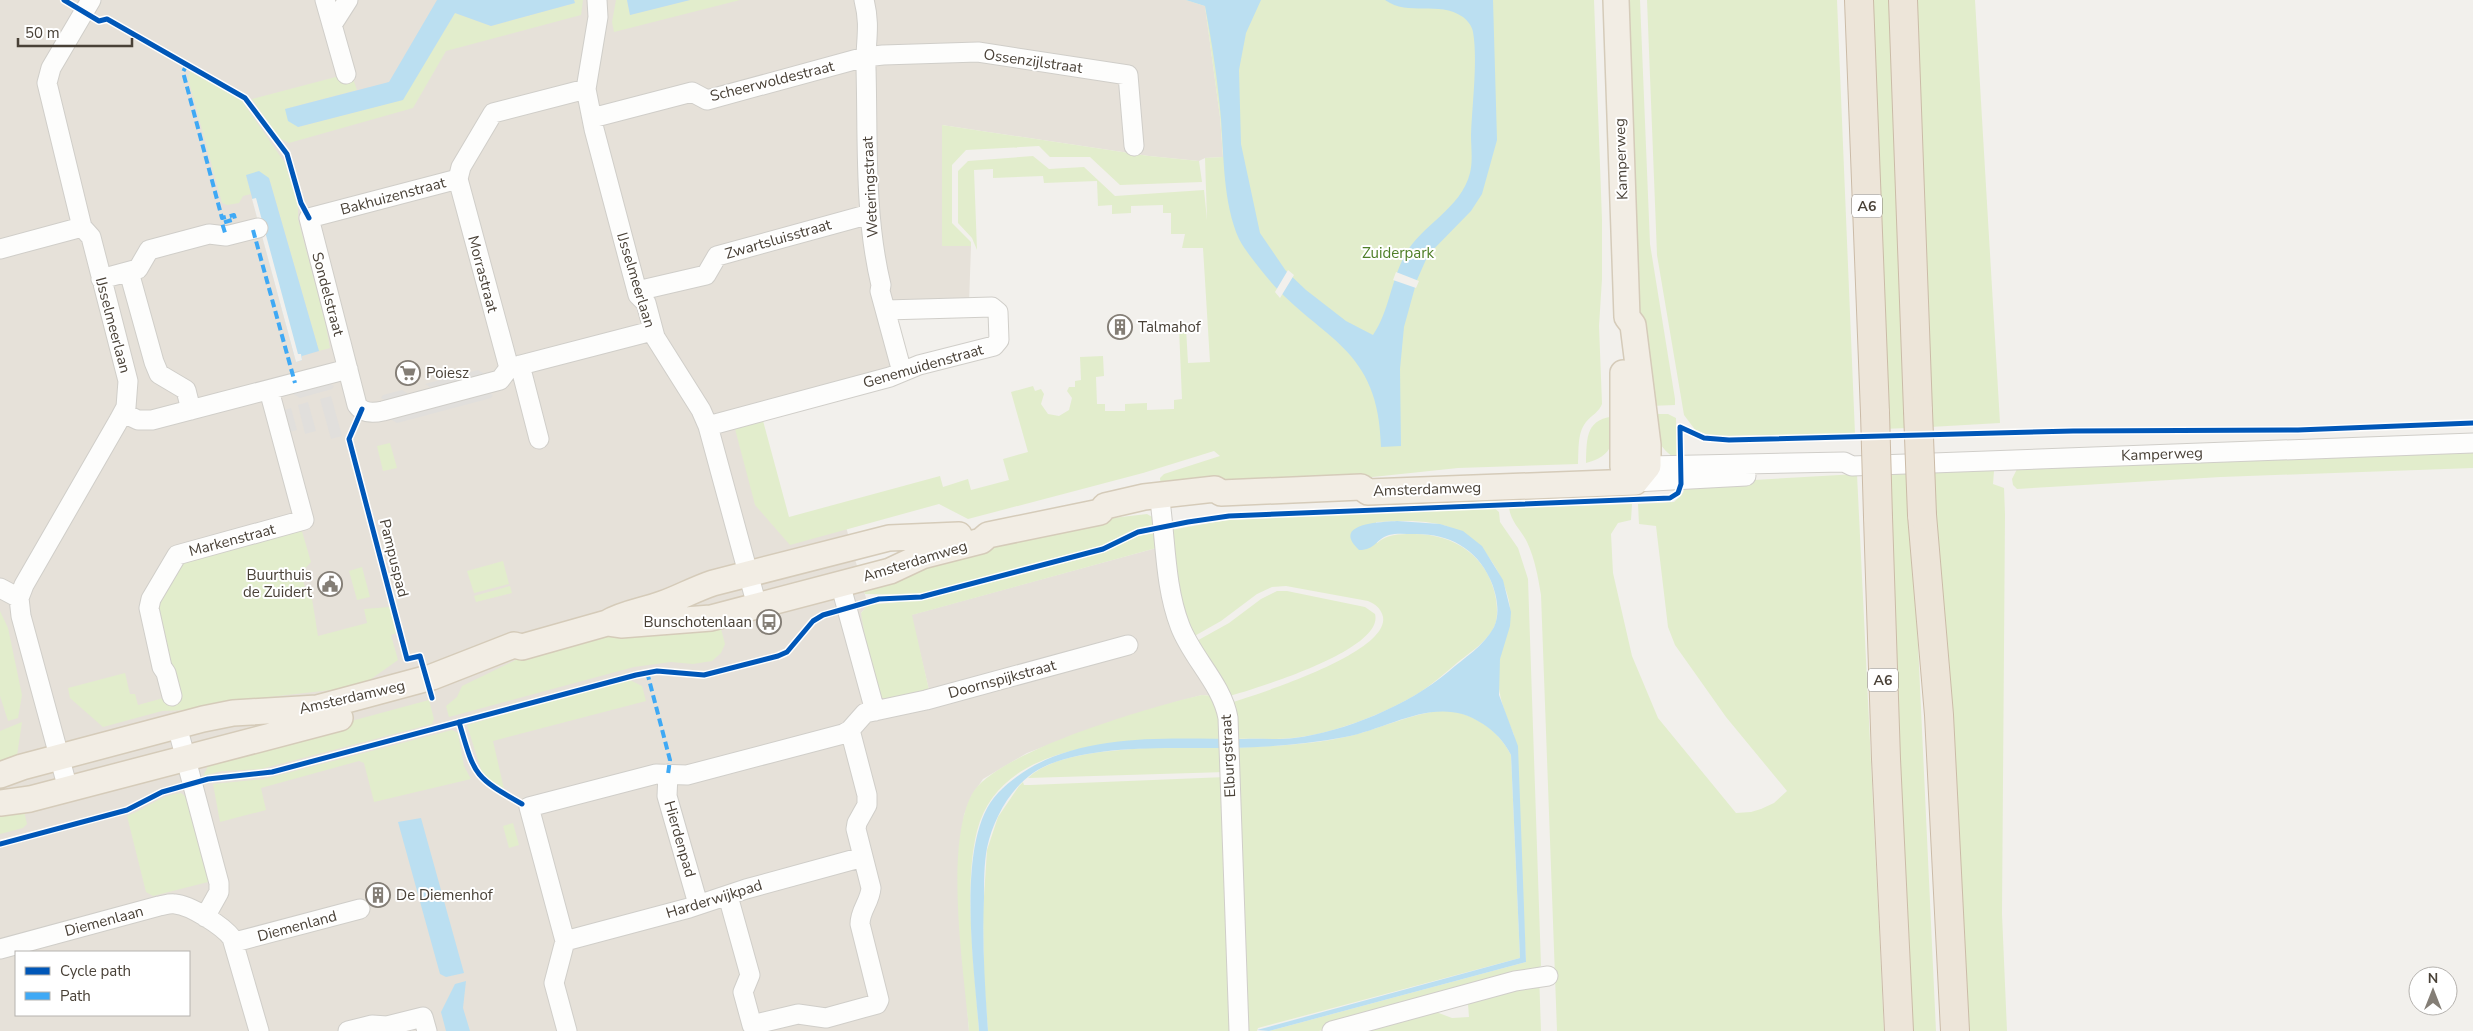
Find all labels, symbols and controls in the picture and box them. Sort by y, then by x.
scale bar [18,15,131,47]
text: 50 m [25,23,60,43]
street label: Ossenzijlstraat [982,44,1084,78]
street label: Scheerwoldestraat [708,56,837,106]
street label: Kamperweg [1610,118,1632,200]
street label: Weteringstraat [857,135,883,238]
street label: Bakhuizenstraat [338,172,449,220]
road number: A6 [1852,195,1882,218]
street label: Zwartsluisstraat [723,214,834,264]
street label: IJsselmeerlaan [612,230,660,330]
street label: Morrastraat [463,233,503,315]
park label: Zuiderpark [1362,243,1435,263]
street label: Sondelstraat [307,250,349,339]
street label: IJsselmeerlaan [91,275,135,375]
building icon: Talmahof [1107,314,1133,340]
place label: Talmahof [1138,317,1202,337]
street label: Genemuidenstraat [861,339,986,393]
supermarket icon: Poiesz [395,360,421,386]
place label: Poiesz [426,363,469,383]
street label: Kamperweg [2121,443,2203,465]
street label: Amsterdamweg [1373,477,1481,501]
street label: Pampuspad [375,517,413,599]
street label: Markenstraat [187,519,278,561]
street label: Amsterdamweg [860,536,970,586]
place label: Buurthuis de Zuidert [243,565,313,602]
public building icon: Buurthuis de Zuidert [317,571,343,597]
bus stop icon: Bunschotenlaan [756,609,782,635]
place label: Bunschotenlaan [643,612,752,632]
street label: Doornspijkstraat [946,655,1059,703]
road number: A6 [1868,668,1898,692]
street label: Amsterdamweg [297,675,407,719]
street label: Elburgstraat [1216,713,1240,798]
street label: Hierdenpad [660,798,700,880]
street label: Harderwijkpad [663,875,765,923]
building icon: De Diemenhof [365,882,391,908]
place label: De Diemenhof [396,885,494,905]
street label: Diemenlaan [62,901,146,941]
street label: Diemenland [255,906,339,946]
legend [15,951,190,1016]
text: Cycle path [60,961,131,981]
north arrow [2408,966,2458,1016]
text: N [2428,969,2438,988]
text: Path [60,986,91,1006]

